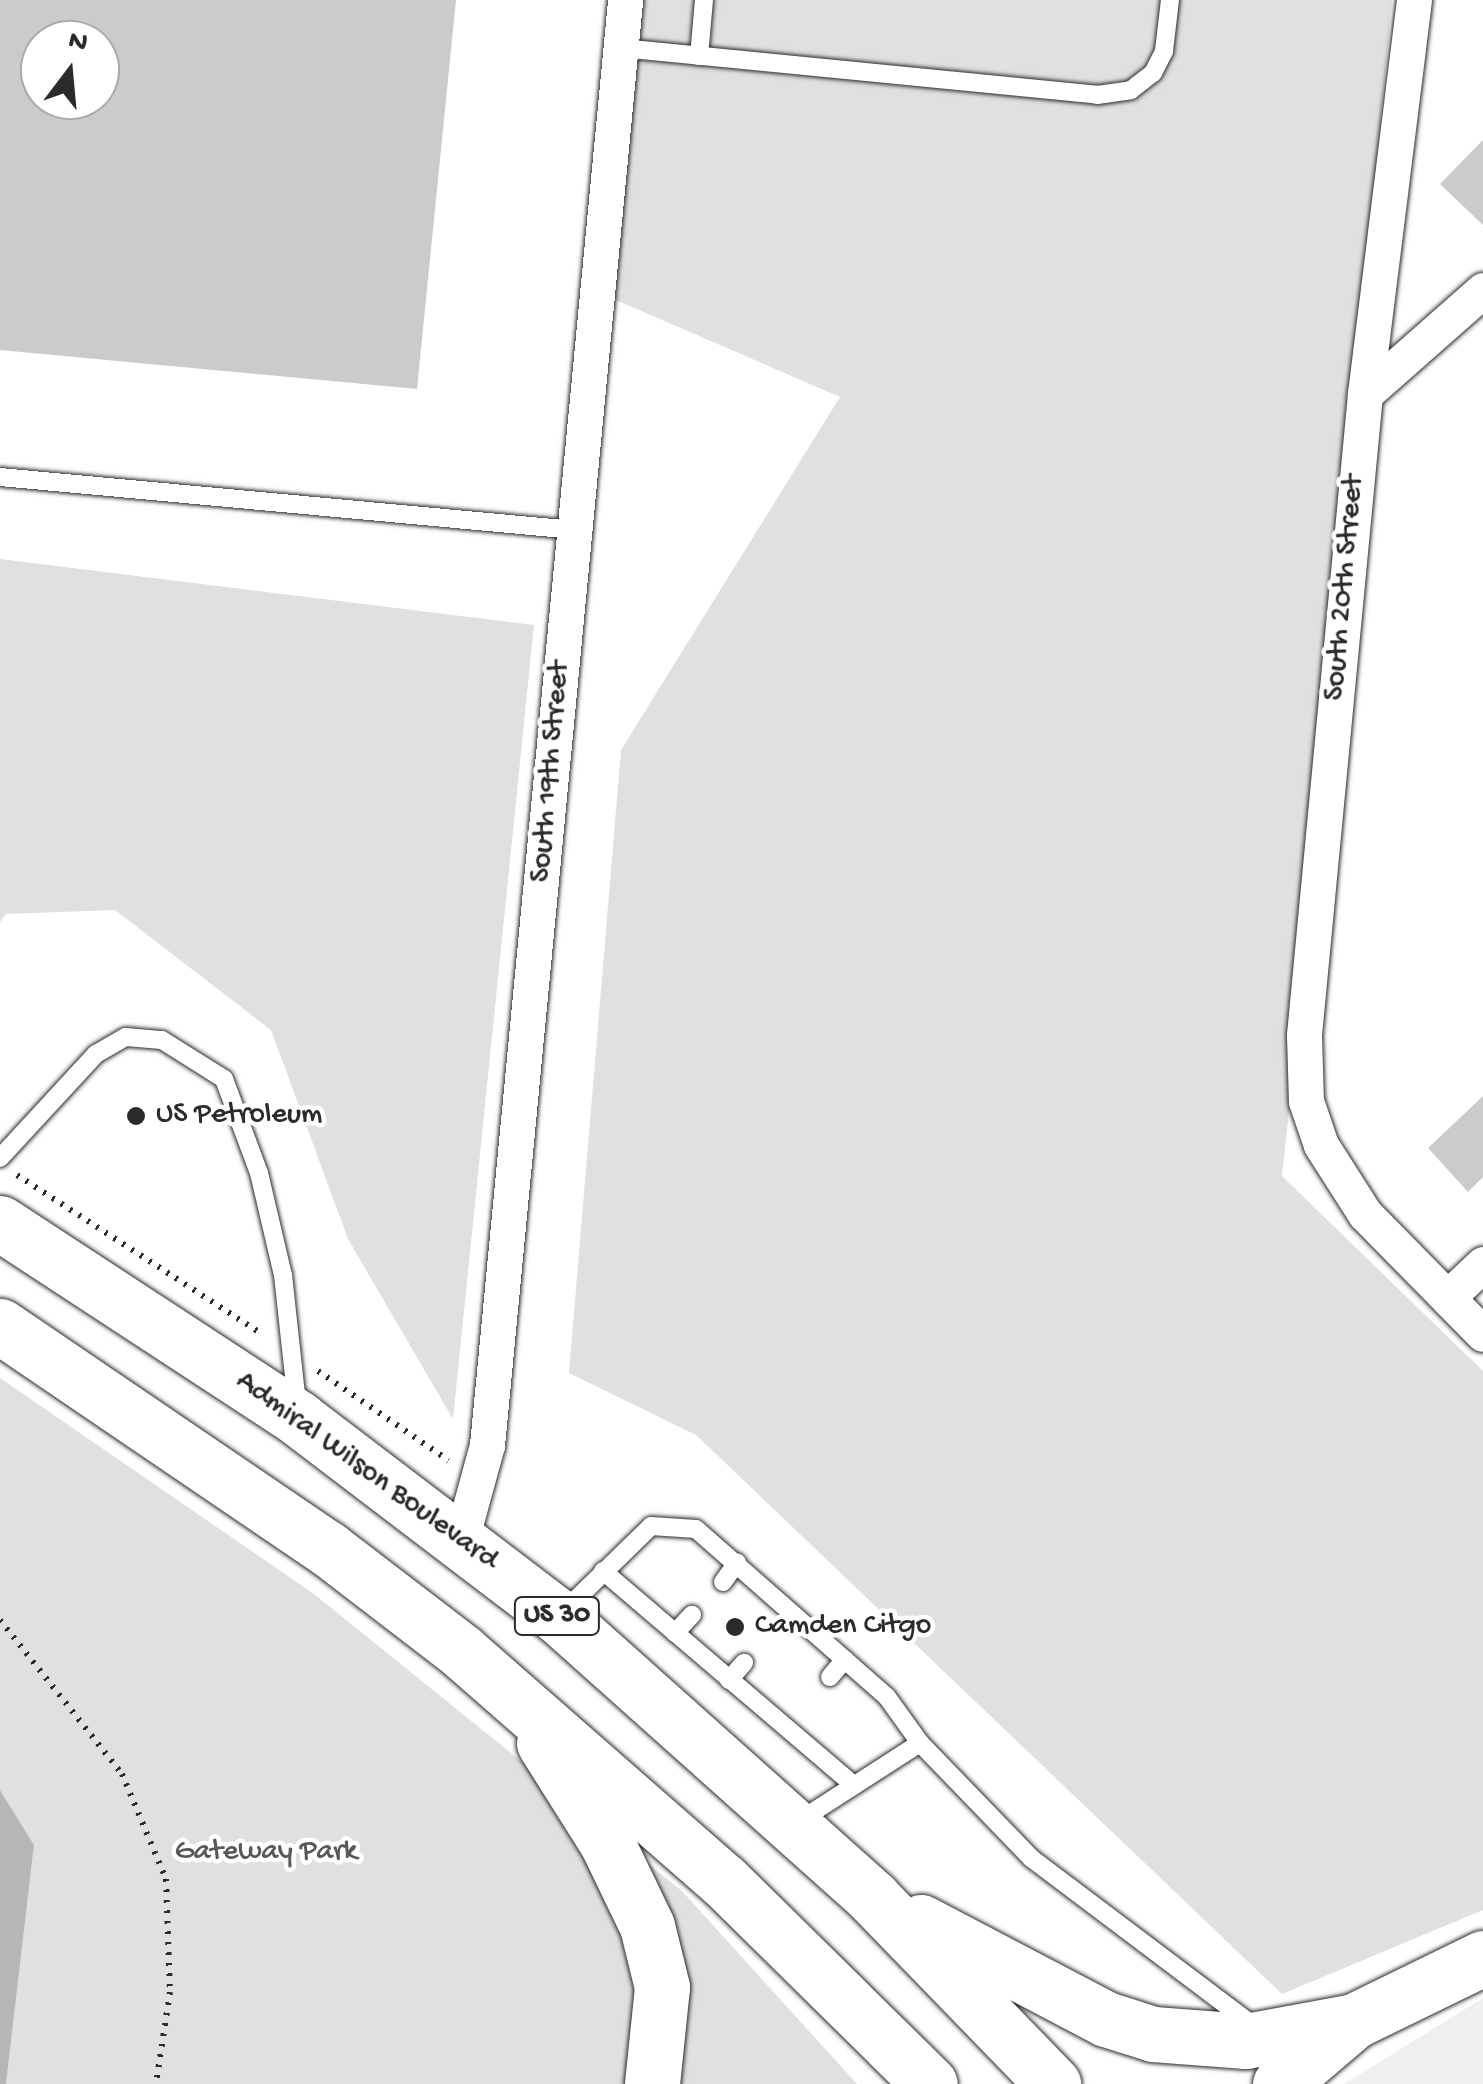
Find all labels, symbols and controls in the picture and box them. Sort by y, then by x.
north arrow [20,20,120,120]
text: N [65,24,91,61]
street label: South 20th Street [1318,474,1374,702]
street label: South 19th Street [524,660,580,884]
place label: US Petroleum [156,1098,322,1134]
marker: US Petroleum [125,1105,147,1127]
street label: Admiral Wilson Boulevard [228,1365,504,1579]
road number: US 30 [512,1593,602,1639]
place label: Camden Citgo [755,1609,931,1645]
marker: Camden Citgo [724,1616,746,1638]
park label: Gateway Park [175,1835,357,1871]

